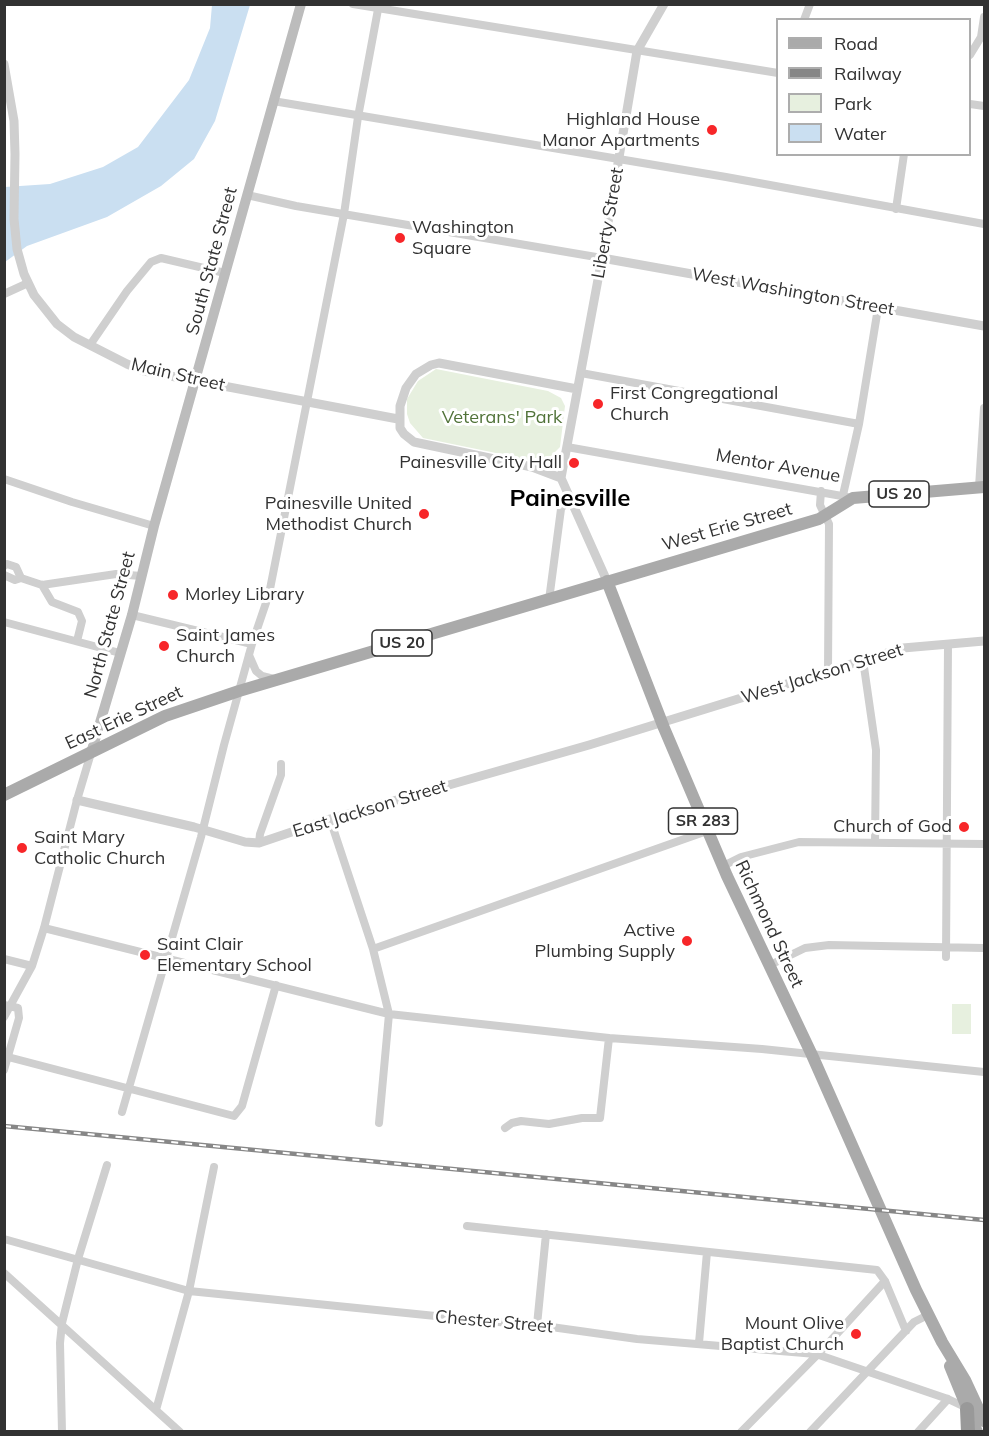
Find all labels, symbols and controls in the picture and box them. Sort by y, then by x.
legend [776,18,971,156]
text: Road [834,32,878,55]
text: Railway [834,62,902,85]
text: Park [834,92,872,115]
place label: Highland House Manor Apartments [542,109,700,152]
text: Water [834,122,886,145]
marker: Highland House Manor Apartments [705,123,719,137]
street label: Liberty Street [588,166,628,280]
street label: South State Street [182,185,242,337]
place label: Washington Square [412,217,514,260]
marker: Washington Square [393,231,407,245]
street label: West Washington Street [690,264,896,320]
street label: Main Street [129,354,227,396]
place label: First Congregational Church [610,383,778,426]
marker: First Congregational Church [591,397,605,411]
park label: Veterans' Park [442,407,562,429]
street label: Mentor Avenue [714,444,842,488]
place label: Painesville City Hall [399,452,562,474]
marker: Painesville City Hall [567,456,581,470]
road number: US 20 [869,481,929,507]
district label: Painesville [510,485,630,513]
place label: Painesville United Methodist Church [265,493,412,536]
street label: West Erie Street [659,498,795,556]
marker: Painesville United Methodist Church [417,507,431,521]
street label: North State Street [80,549,140,701]
place label: Morley Library [185,584,304,606]
marker: Morley Library [166,588,180,602]
place label: Saint James Church [176,625,275,668]
road number: US 20 [372,630,432,656]
marker: Saint James Church [157,639,171,653]
street label: West Jackson Street [739,639,905,709]
street label: East Erie Street [62,681,186,755]
street label: East Jackson Street [290,775,450,843]
road number: SR 283 [668,808,738,834]
place label: Church of God [833,816,952,838]
marker: Church of God [957,820,971,834]
place label: Saint Mary Catholic Church [34,827,165,870]
marker: Saint Mary Catholic Church [15,841,29,855]
street label: Richmond Street [730,857,808,991]
place label: Active Plumbing Supply [535,920,675,962]
place label: Saint Clair Elementary School [157,934,312,976]
marker: Active Plumbing Supply [680,934,694,948]
marker: Saint Clair Elementary School [138,948,152,962]
street label: Chester Street [434,1306,554,1338]
place label: Mount Olive Baptist Church [721,1313,844,1356]
marker: Mount Olive Baptist Church [849,1327,863,1341]

